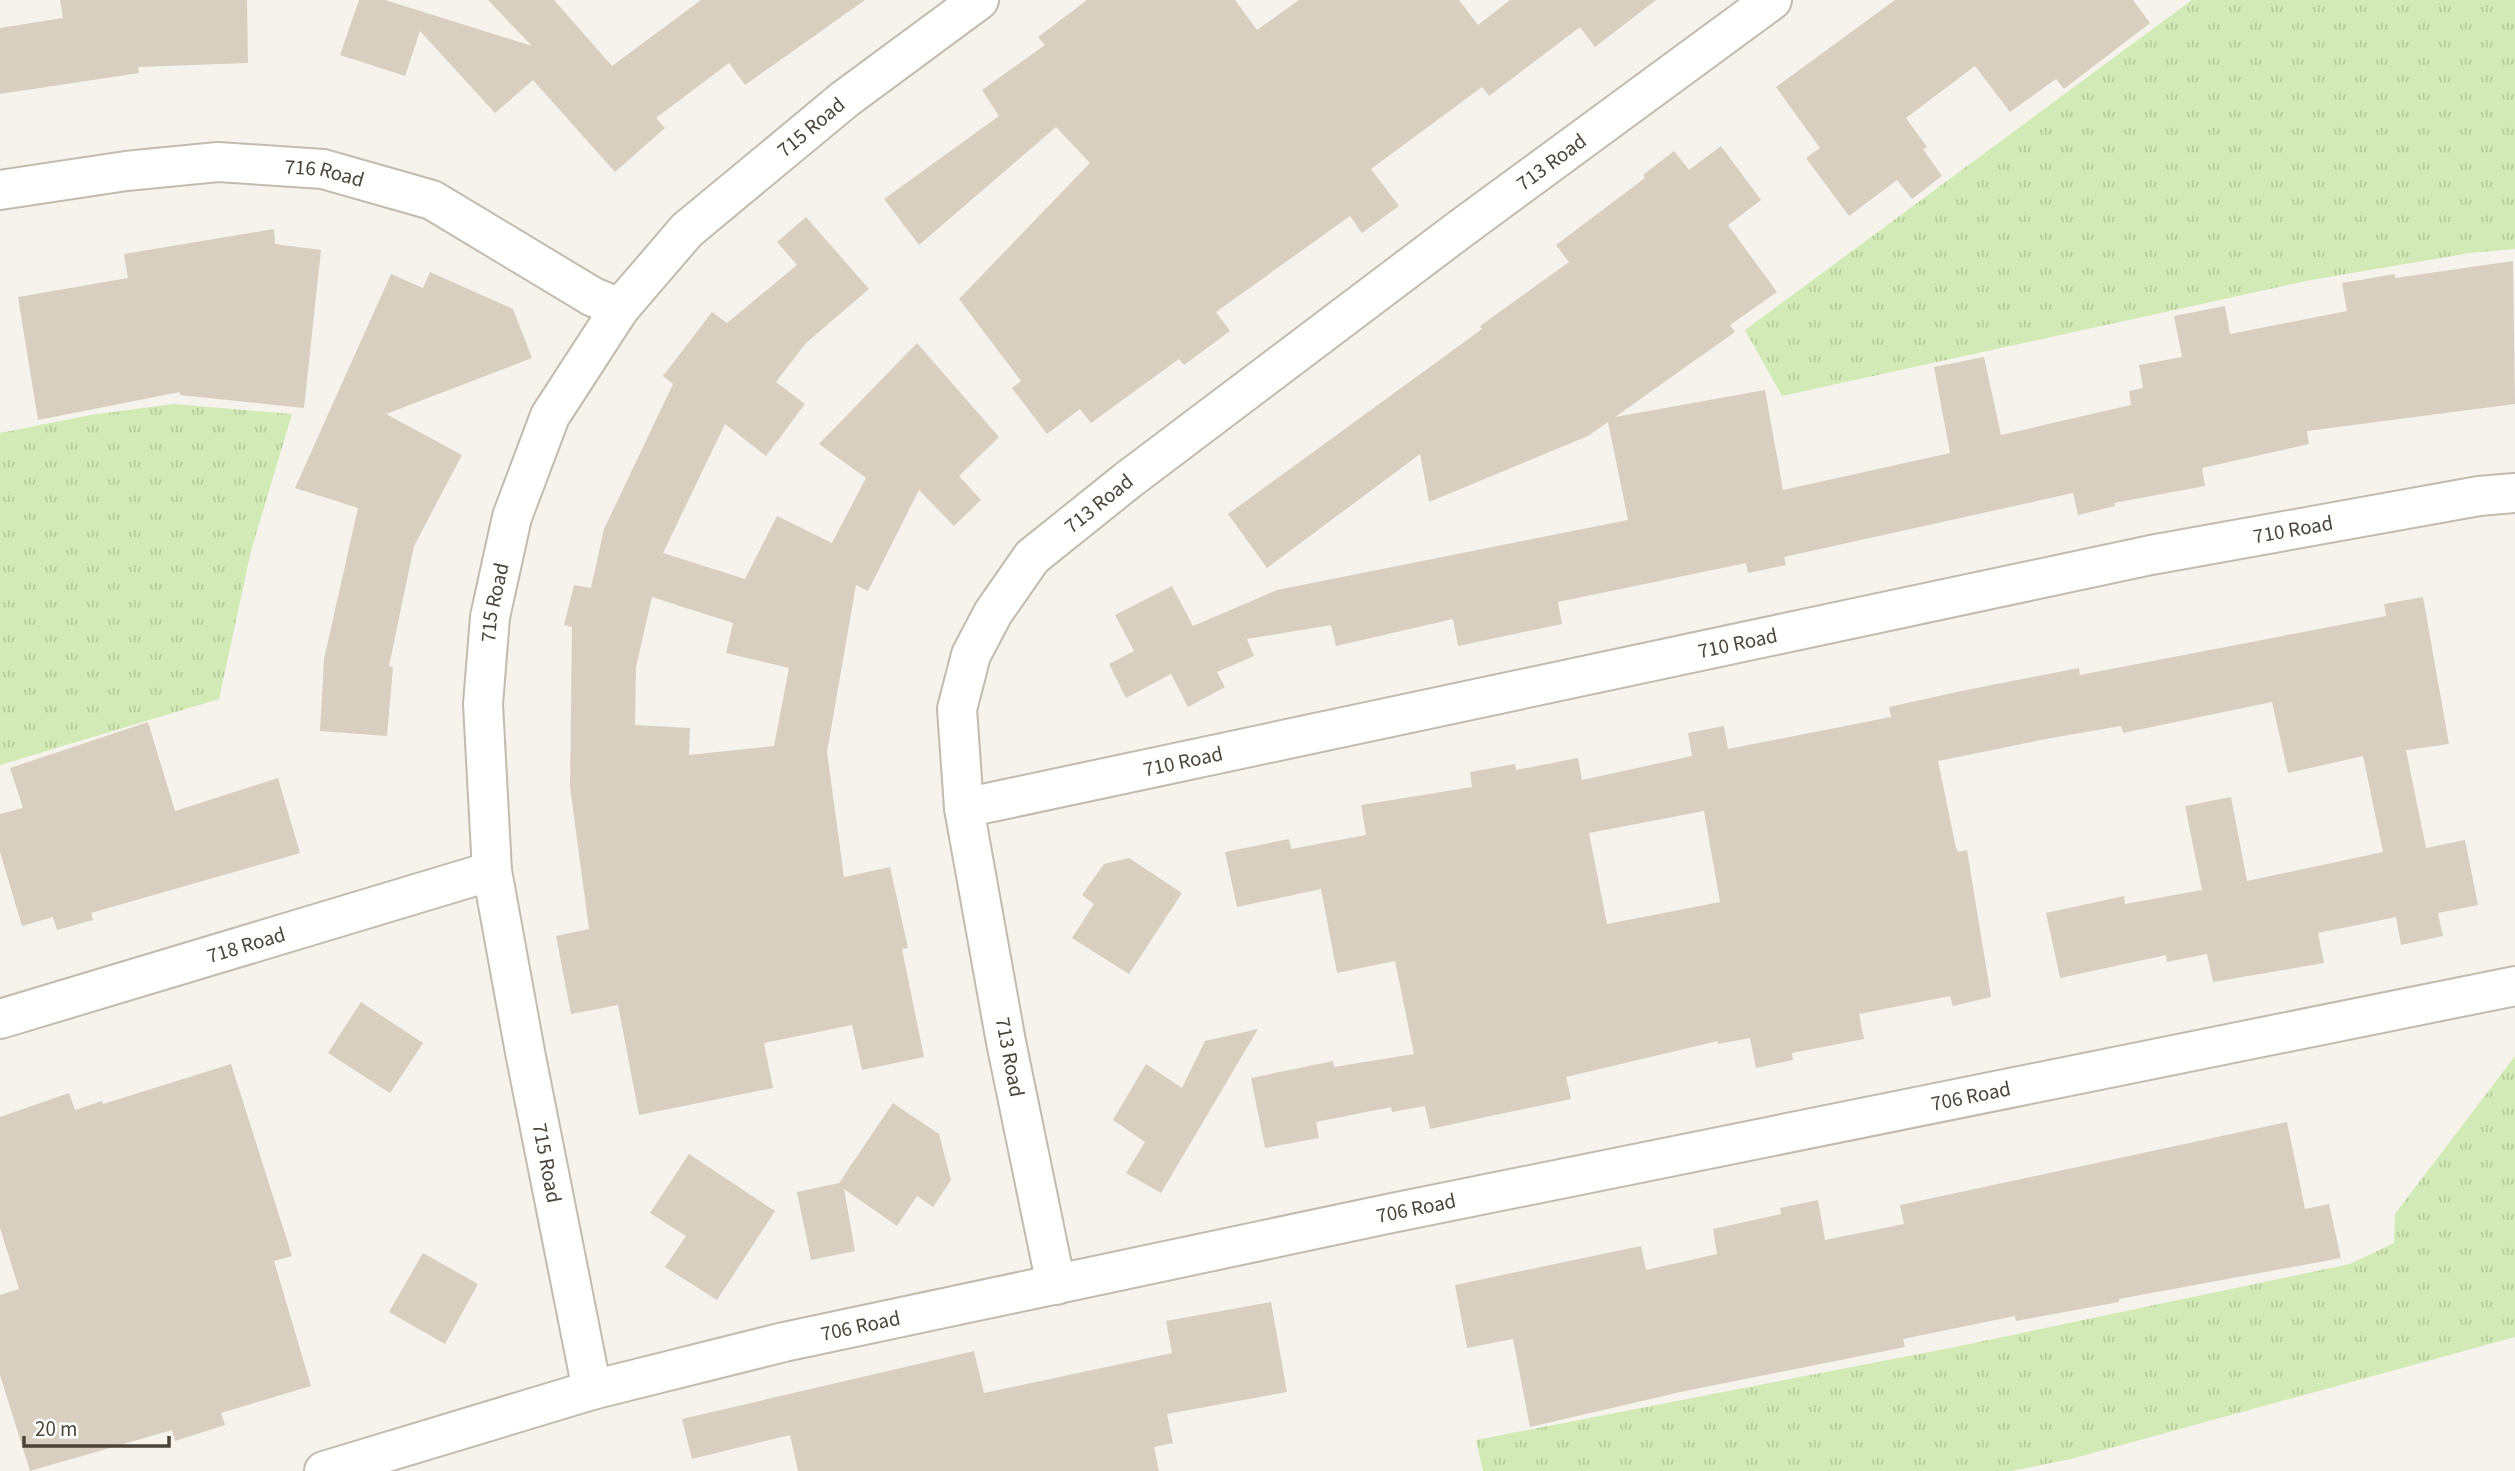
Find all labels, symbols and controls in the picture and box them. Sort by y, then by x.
street label: 715 Road [770,90,852,164]
street label: 713 Road [1510,126,1593,198]
street label: 716 Road [284,151,368,195]
street label: 713 Road [1058,467,1140,540]
street label: 710 Road [2251,508,2335,551]
street label: 715 Road [473,560,517,644]
street label: 710 Road [1695,620,1780,666]
street label: 710 Road [1141,738,1226,784]
street label: 718 Road [203,919,289,971]
street label: 713 Road [988,1015,1032,1099]
street label: 706 Road [1928,1073,2013,1119]
street label: 715 Road [525,1121,569,1205]
street label: 706 Road [1373,1185,1459,1231]
street label: 706 Road [818,1303,903,1349]
scale bar [24,1404,170,1448]
text: 20 m [35,1414,77,1444]

